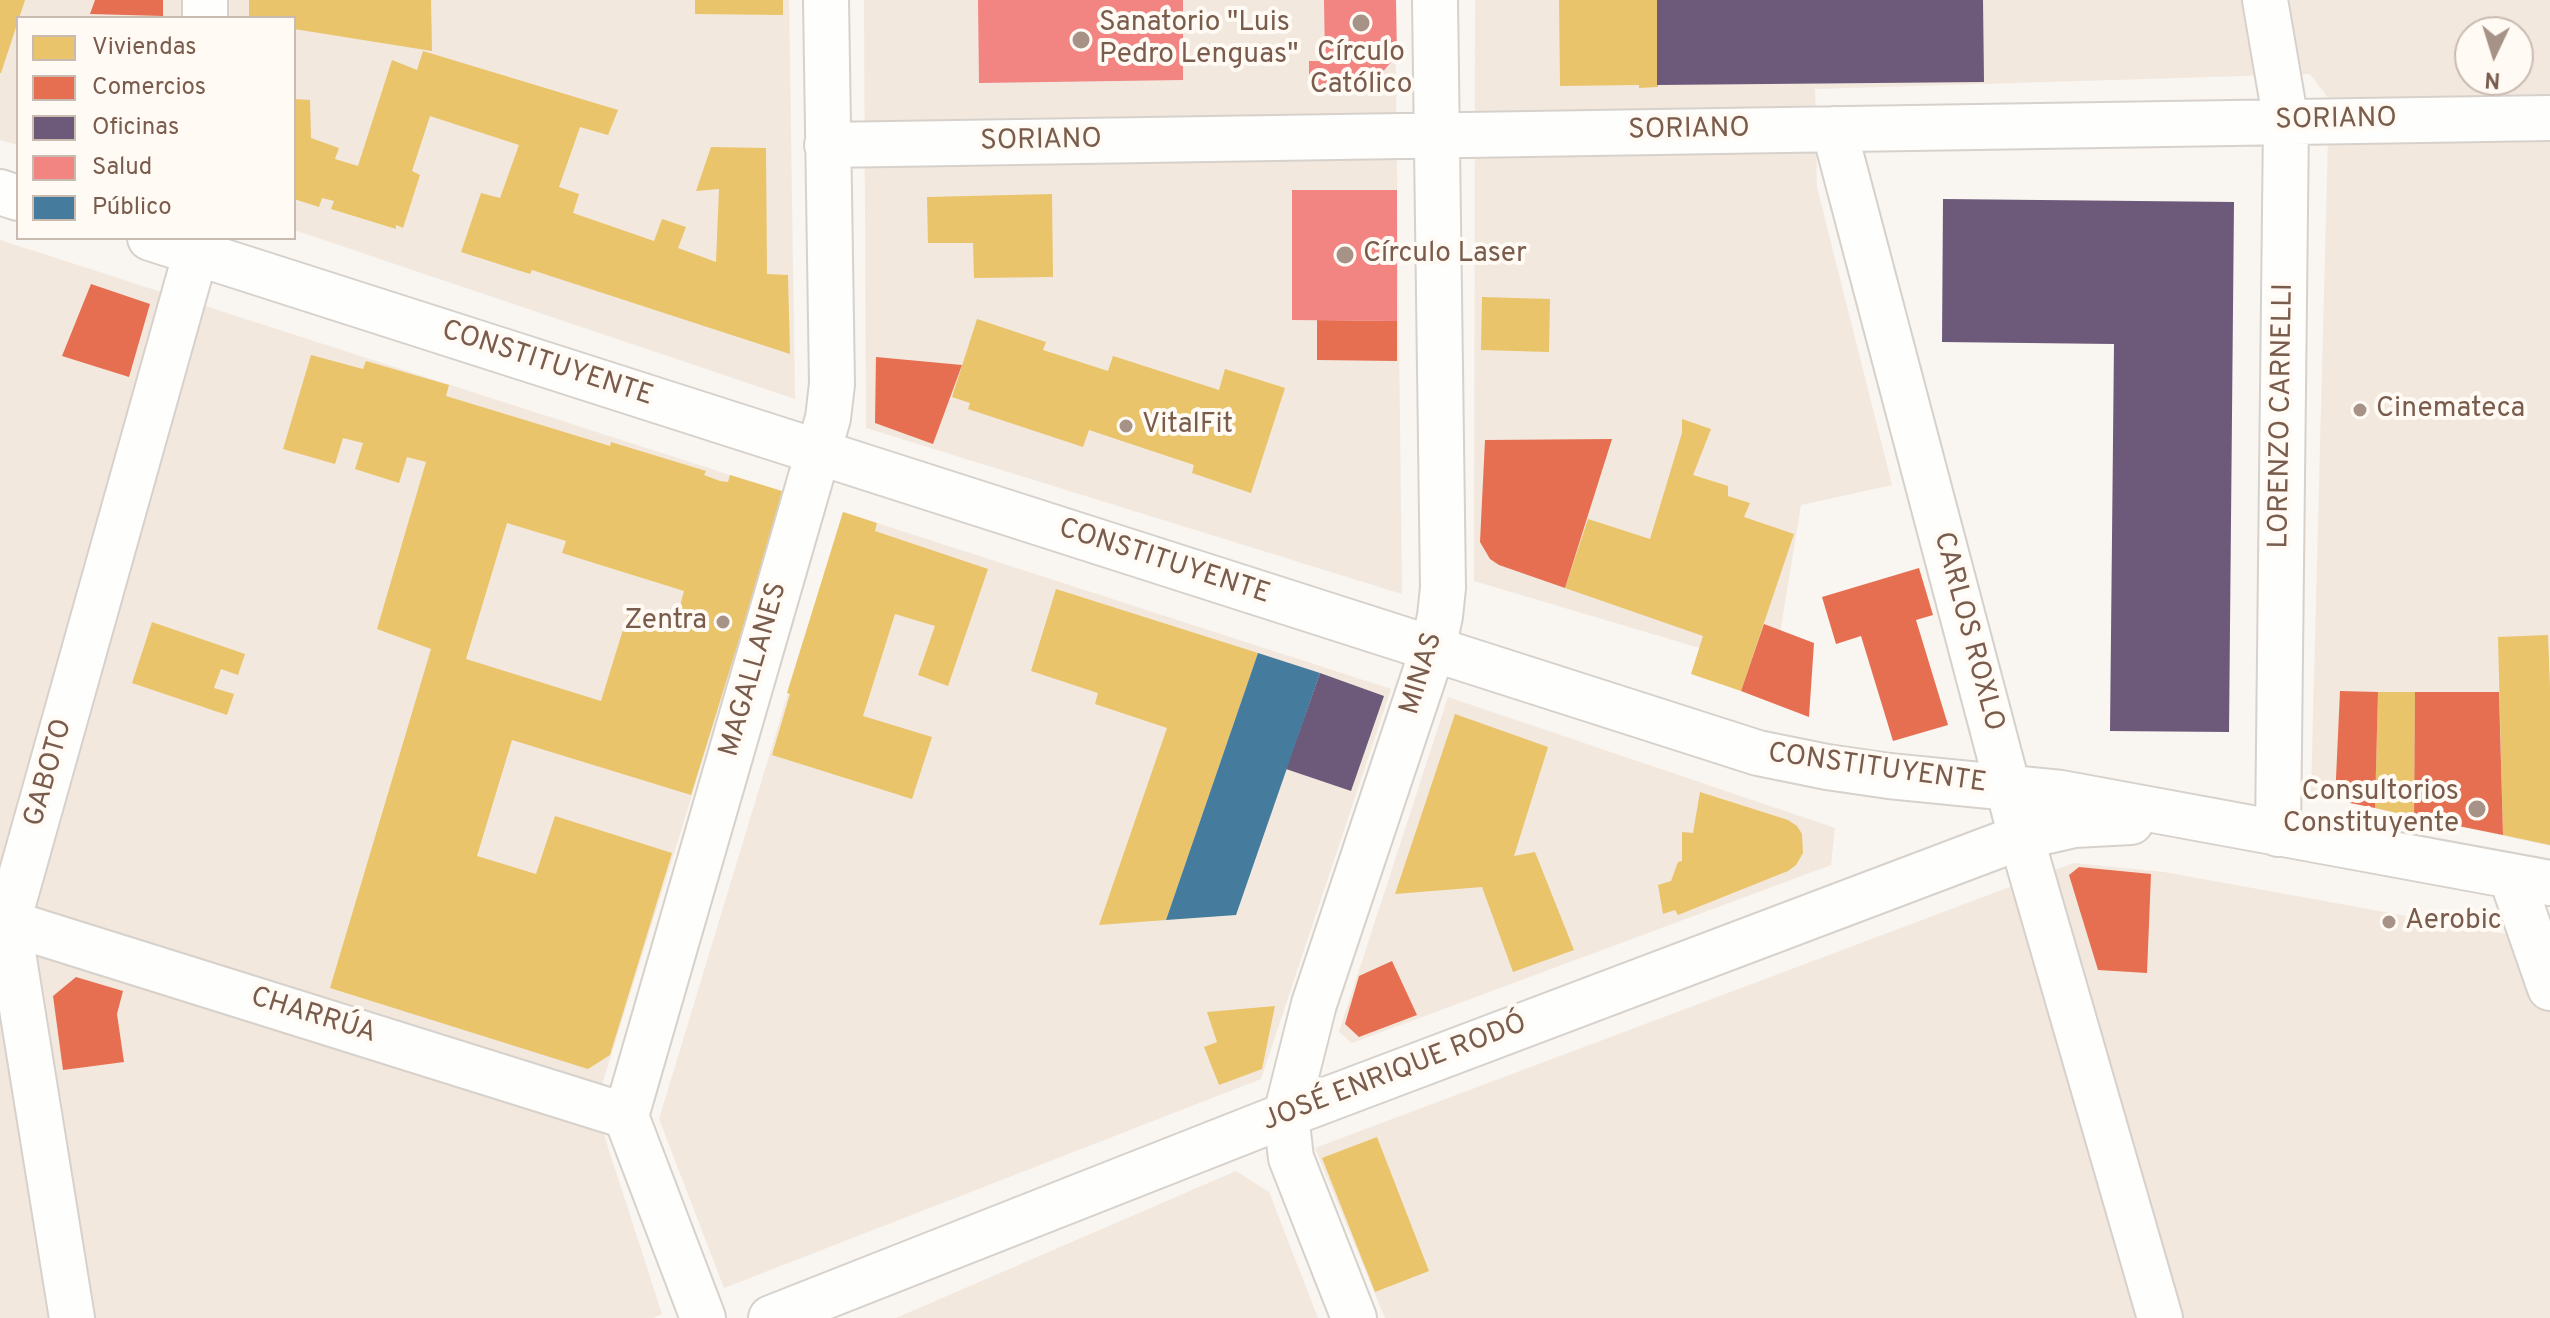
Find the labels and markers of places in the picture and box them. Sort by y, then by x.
place label: Sanatorio "Luis Pedro Lenguas" [1099,7,1298,73]
marker: Círculo Católico [1350,12,1372,34]
marker: Sanatorio "Luis Pedro Lenguas" [1070,29,1092,51]
place label: Círculo Católico [1310,37,1412,103]
place label: Círculo Laser [1363,238,1527,272]
marker: Círculo Laser [1334,244,1356,266]
place label: Cinemateca [2376,393,2525,427]
marker: Cinemateca [2351,401,2369,419]
place label: VitalFit [1142,409,1233,443]
marker: VitalFit [1117,417,1135,435]
place label: Zentra [624,605,707,639]
marker: Zentra [714,613,732,631]
place label: Consultorios Constituyente [2283,776,2459,842]
marker: Consultorios Constituyente [2466,798,2488,820]
place label: Aerobic [2405,905,2502,939]
marker: Aerobic [2380,913,2398,931]

